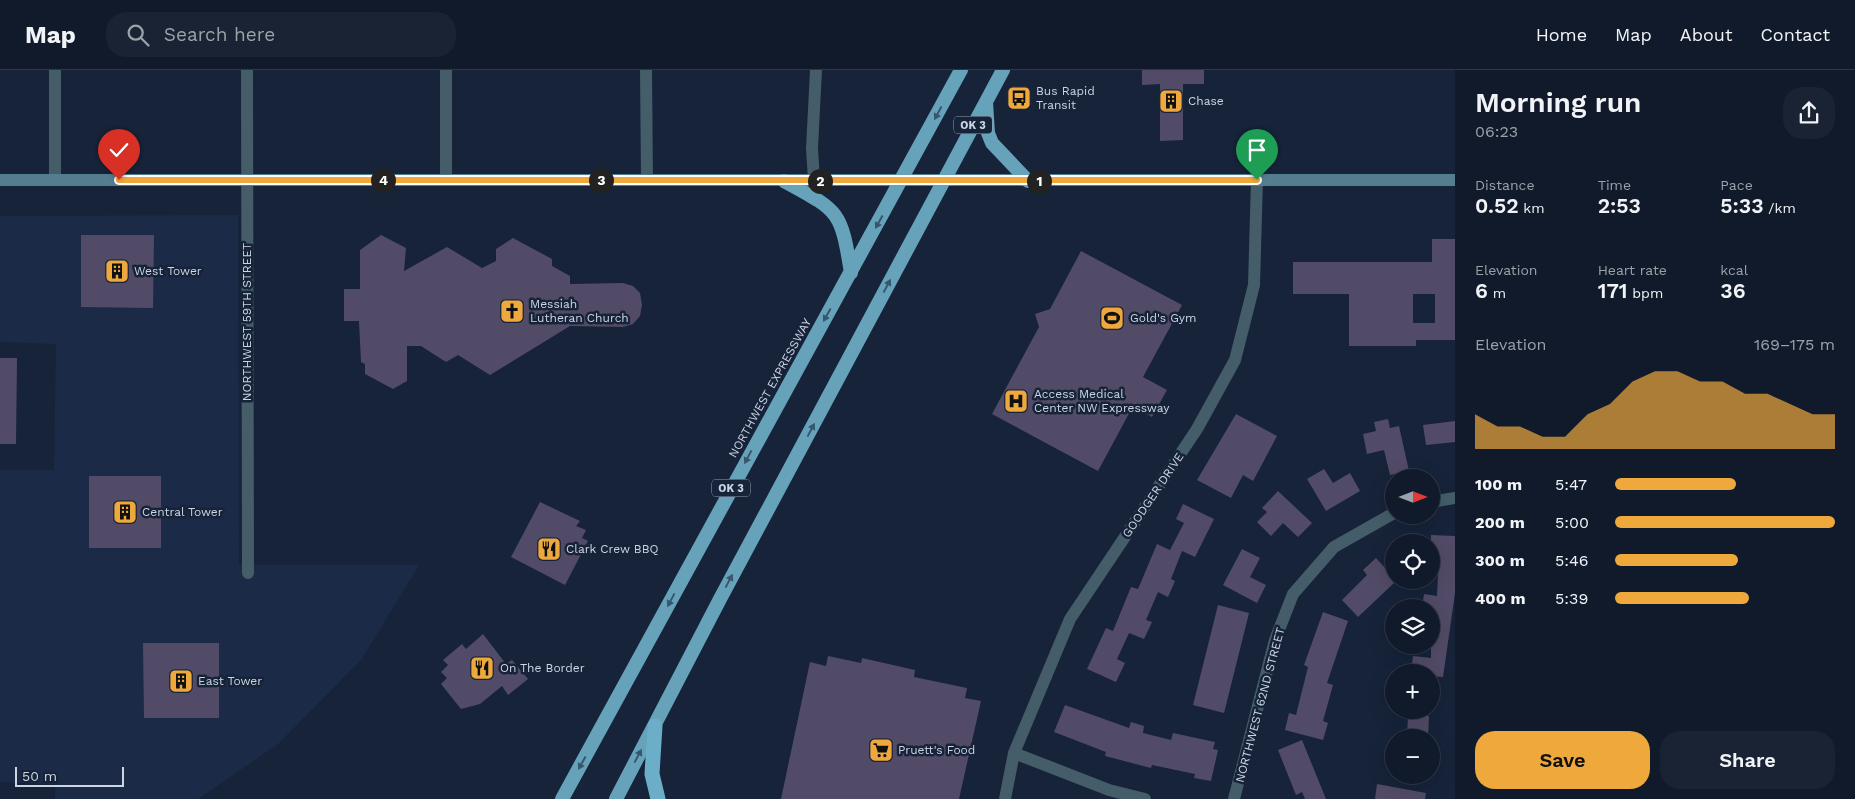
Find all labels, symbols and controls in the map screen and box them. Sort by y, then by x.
search box [106,12,456,57]
text: Map [25,21,76,49]
icon: search [124,21,152,49]
text: Search here [164,23,275,46]
text: Home [1536,24,1587,45]
text: Map [1615,24,1652,45]
text: About [1680,24,1732,45]
text: Contact [1760,24,1830,45]
place label: Bus Rapid Transit [1036,84,1095,112]
bus stop icon: Bus Rapid Transit [1006,85,1032,111]
text: Morning run [1475,86,1641,119]
button: share [1783,87,1835,139]
building icon: Chase [1158,88,1184,114]
place label: Chase [1188,94,1224,108]
one-way arrow [934,106,943,120]
road number: OK 3 [954,116,992,134]
text: 06:23 [1475,122,1518,141]
pin [98,129,140,180]
pin [1236,129,1278,180]
icon: check [105,136,133,164]
icon: arrive [1243,136,1271,164]
pin: 4 [370,168,396,192]
pin: 3 [588,168,614,192]
pin: 2 [808,168,832,194]
pin: 1 [1026,168,1052,194]
text: 4 [379,172,388,188]
text: 3 [597,172,606,188]
text: 2 [816,173,825,189]
text: 1 [1036,173,1043,189]
text: Distance [1475,177,1535,193]
text: Time [1598,177,1631,193]
text: Pace [1720,177,1753,193]
text: 0.52 [1475,193,1519,218]
text: 2:53 [1598,193,1641,218]
text: 5:33 [1720,193,1764,218]
text: km [1519,200,1545,216]
text: /km [1764,200,1796,216]
one-way arrow [874,216,883,229]
street label: NORTHWEST 59TH STREET [240,243,254,401]
building icon: West Tower [104,258,130,284]
text: Elevation [1475,262,1538,278]
text: Heart rate [1598,262,1667,278]
text: kcal [1720,262,1748,278]
place label: West Tower [134,264,202,278]
text: 6 [1475,278,1488,303]
text: 171 [1598,278,1628,303]
text: 36 [1720,278,1746,303]
one-way arrow [883,279,891,294]
text: m [1488,285,1506,301]
text: bpm [1628,285,1663,301]
place label: Messiah Lutheran Church [530,297,629,325]
church icon: Messiah Lutheran Church [499,298,525,324]
sports icon: Gold's Gym [1099,305,1125,331]
one-way arrow [823,308,831,323]
place label: Gold's Gym [1130,311,1196,325]
street label: NORTHWEST EXPRESSWAY [726,316,814,460]
text: Elevation [1475,335,1546,354]
text: 169–175 m [1754,335,1835,354]
place label: Access Medical Center NW Expressway [1034,387,1170,415]
hospital icon: Access Medical Center NW Expressway [1003,388,1029,414]
one-way arrow [806,423,815,437]
one-way arrow [744,450,752,465]
street label: GOODGER DRIVE [1119,450,1187,540]
north arrow [1385,469,1440,524]
map controls [1385,469,1440,784]
text: 100 m [1475,475,1522,494]
text: 5:47 [1555,475,1587,494]
road number: OK 3 [712,479,750,496]
building icon: Central Tower [112,499,138,525]
place label: Central Tower [142,505,223,519]
text: 200 m [1475,513,1525,532]
text: 5:00 [1555,513,1589,532]
button: locate [1385,534,1440,589]
restaurant icon: Clark Crew BBQ [536,536,562,562]
place label: Clark Crew BBQ [566,542,658,556]
text: 300 m [1475,551,1525,570]
text: 5:46 [1555,551,1589,570]
one-way arrow [725,574,734,587]
text: 400 m [1475,589,1526,608]
text: 5:39 [1555,589,1588,608]
one-way arrow [667,593,675,608]
button: layers [1385,599,1440,654]
street label: NORTHWEST 62ND STREET [1233,626,1287,784]
restaurant icon: On The Border [469,655,495,681]
place label: On The Border [500,661,585,675]
button: + [1385,664,1440,719]
building icon: East Tower [168,668,194,694]
place label: East Tower [198,674,262,688]
button: − [1385,729,1440,784]
button: Save [1475,731,1650,789]
button: Share [1660,731,1835,789]
supermarket icon: Pruett's Food [868,737,894,763]
place label: Pruett's Food [898,743,975,757]
one-way arrow [634,749,643,763]
one-way arrow [578,755,586,770]
scale bar [15,764,124,787]
text: 50 m [22,768,57,784]

